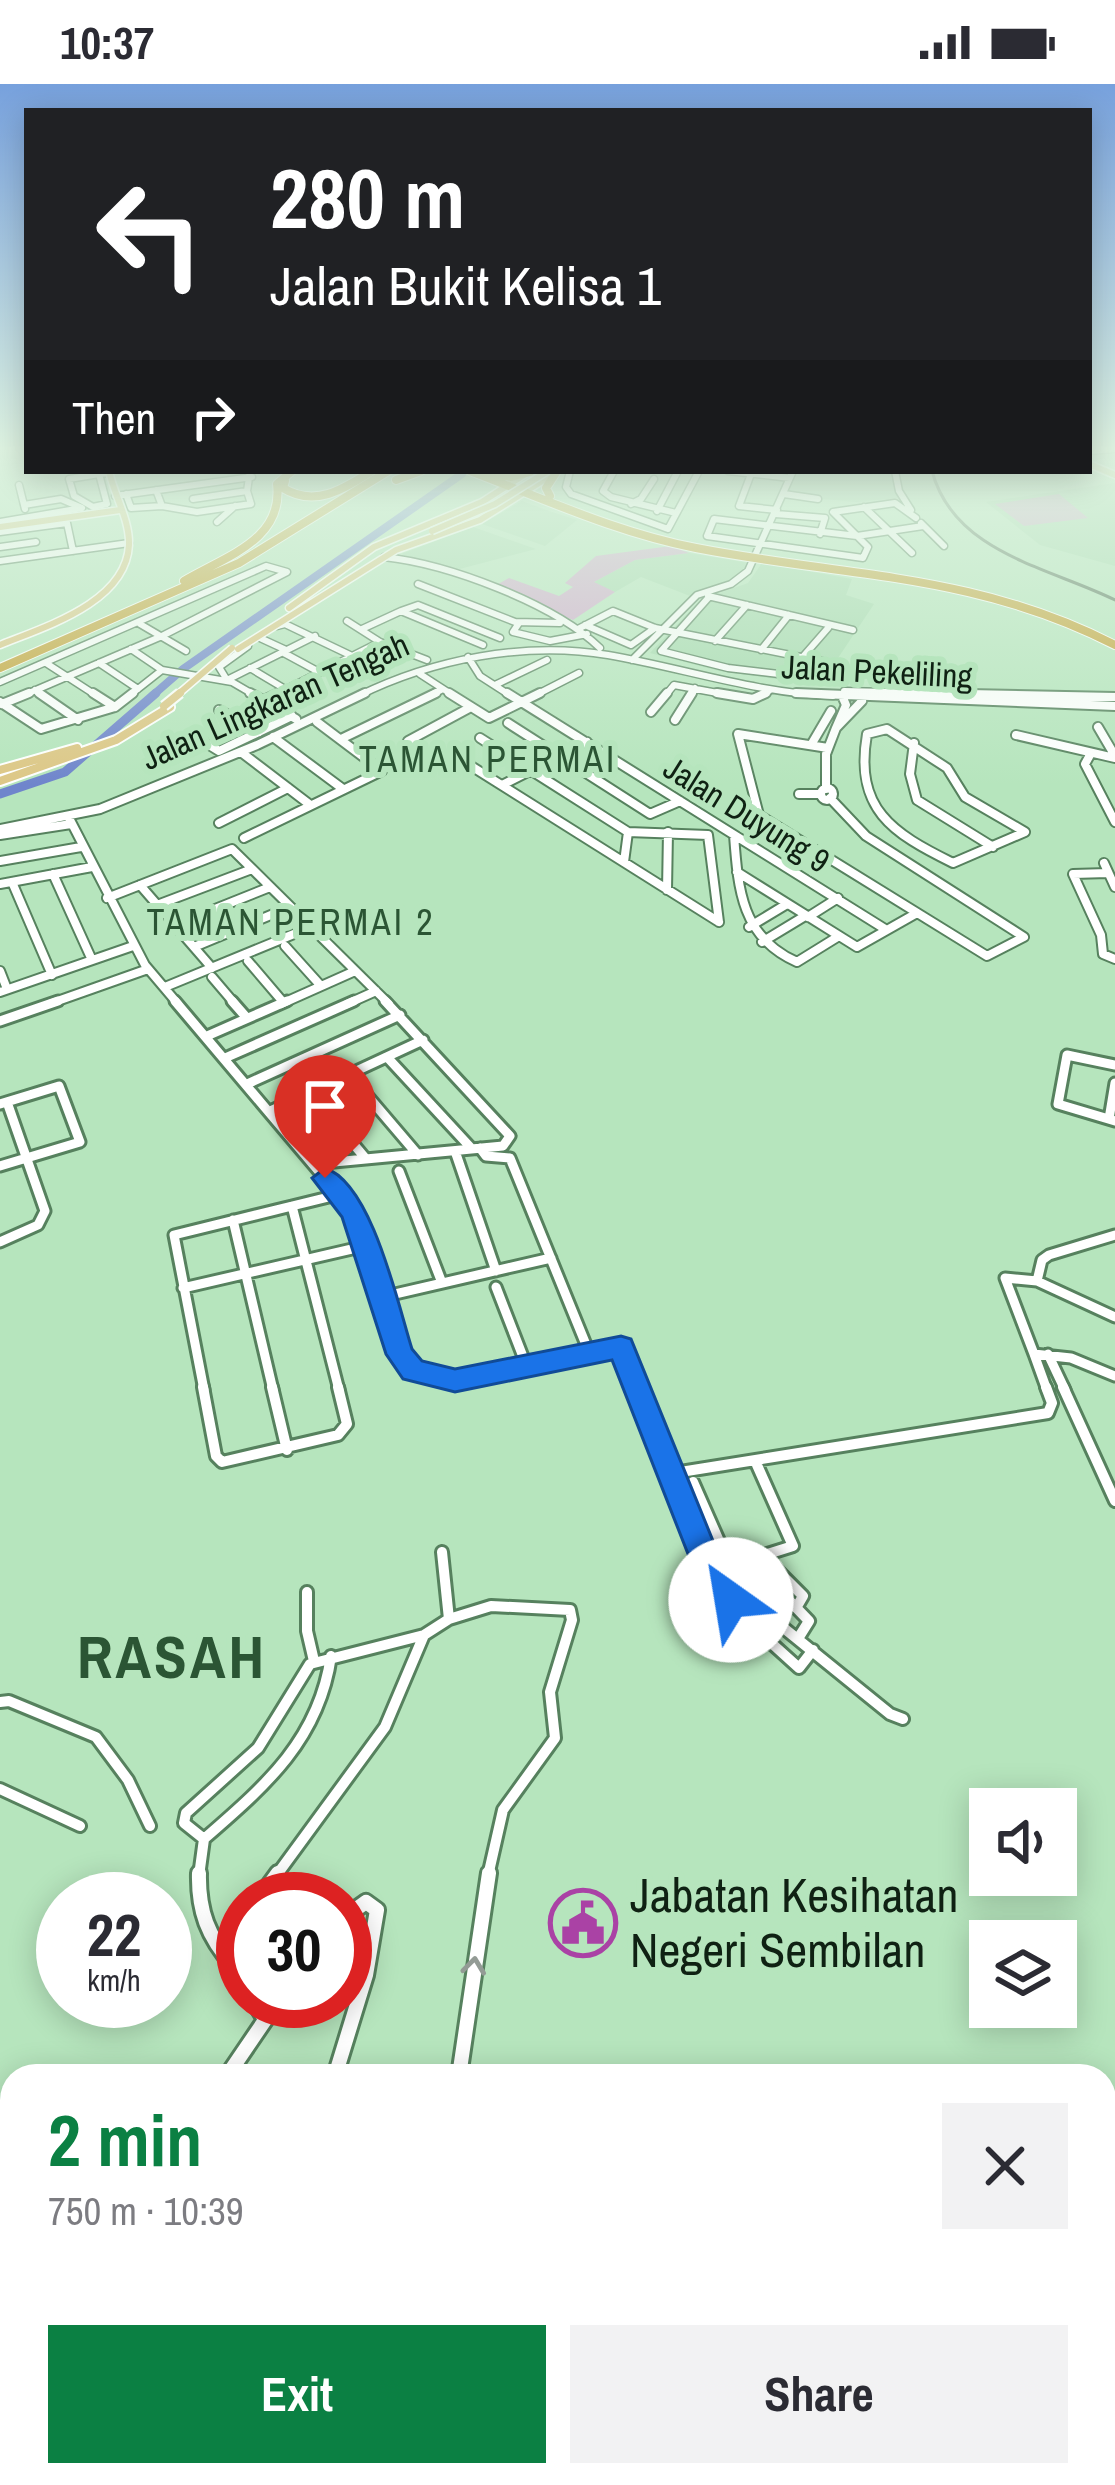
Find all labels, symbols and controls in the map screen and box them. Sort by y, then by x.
text: 10:37 [60,12,154,73]
text: 280 m [270,141,465,254]
icon: left [72,156,228,312]
text: Jalan Bukit Kelisa 1 [270,249,661,322]
icon: right [180,384,246,450]
text: Then [72,387,156,448]
street label: Jalan Lingkaran Tengah [134,622,416,780]
street label: Jalan Pekeliling [780,644,974,698]
district label: TAMAN PERMAI [359,735,617,783]
street label: Jalan Duyung 9 [656,746,838,882]
district label: TAMAN PERMAI 2 [146,898,436,946]
pin [274,1055,376,1178]
icon: arrive [292,1073,358,1139]
position arrow [668,1537,794,1663]
district label: RASAH [77,1616,267,1697]
map controls [969,1788,1077,2028]
button: sound [969,1788,1077,1896]
place label: Jabatan Kesihatan Negeri Sembilan [630,1862,958,1982]
speed limit sign: 30 [216,1872,372,2028]
public building icon: Jabatan Kesihatan Negeri Sembilan [548,1888,618,1958]
text: 22 [87,1894,141,1975]
button: layers [969,1920,1077,2028]
one-way arrow [460,1956,486,1976]
text: km/h [87,1960,141,2000]
text: 2 min [48,2091,202,2188]
button: close [942,2103,1068,2229]
text: 750 m · 10:39 [48,2185,244,2237]
button: Exit [48,2325,546,2463]
button: Share [570,2325,1068,2463]

